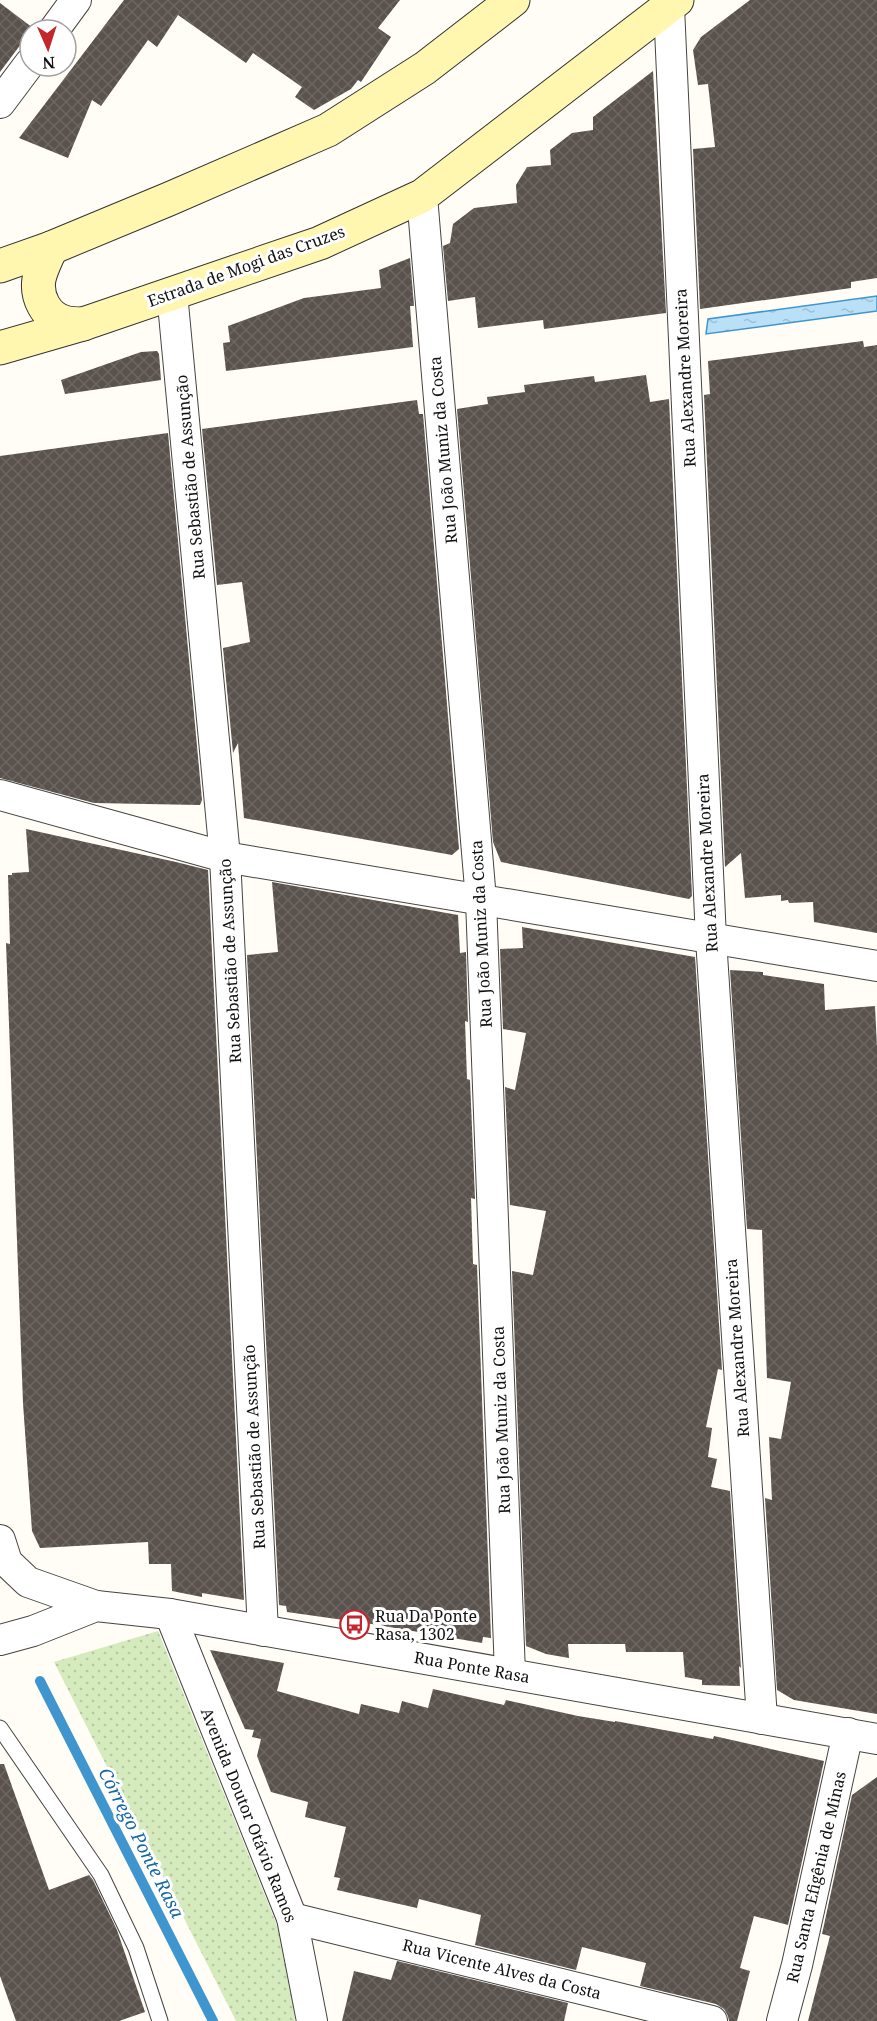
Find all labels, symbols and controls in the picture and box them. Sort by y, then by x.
north arrow [18,18,78,78]
text: N [42,52,56,74]
street label: Estrada de Mogi das Cruzes [144,220,348,312]
street label: Rua Alexandre Moreira [669,288,701,468]
street label: Rua João Muniz da Costa [424,355,462,545]
street label: Rua Sebastião de Assunção [170,374,210,580]
street label: Rua Alexandre Moreira [691,773,723,953]
street label: Rua João Muniz da Costa [465,840,497,1028]
street label: Rua Sebastião de Assunção [214,858,246,1064]
street label: Rua Alexandre Moreira [720,1258,754,1438]
street label: Rua João Muniz da Costa [487,1326,515,1514]
street label: Rua Sebastião de Assunção [238,1344,270,1550]
place label: Rua Da Ponte Rasa, 1302 [375,1605,477,1645]
bus stop icon: Rua Da Ponte Rasa, 1302 [338,1609,370,1641]
street label: Rua Ponte Rasa [412,1646,532,1688]
street label: Avenida Doutor Otávio Ramos [196,1704,302,1926]
water label: Córrego Ponte Rasa [94,1763,190,1922]
street label: Rua Santa Efigênia de Minas [781,1769,851,1985]
street label: Rua Vicente Alves da Costa [400,1934,604,2004]

